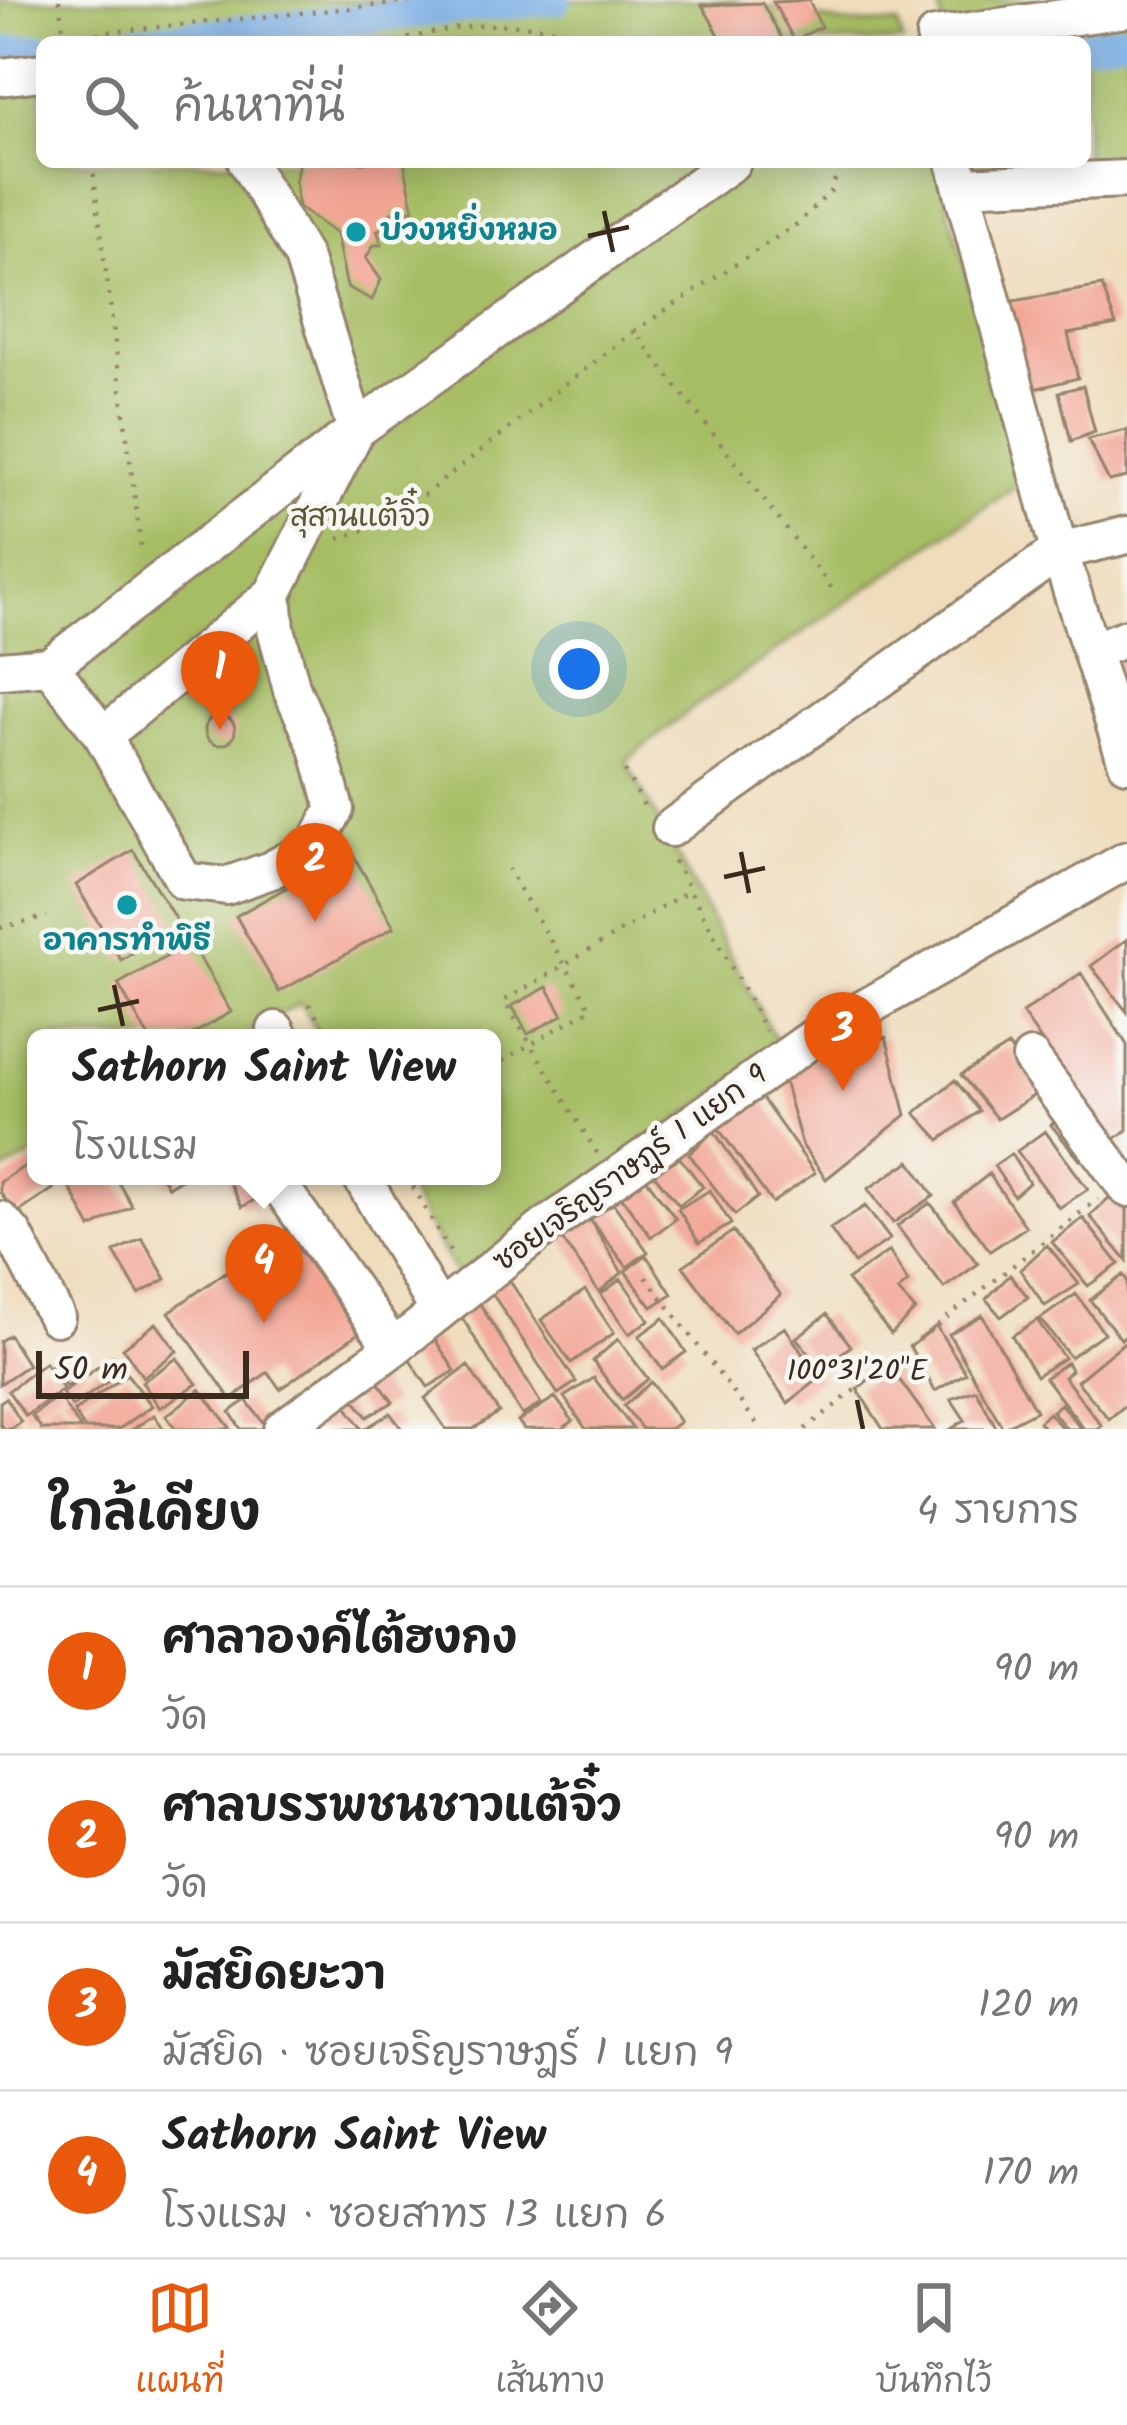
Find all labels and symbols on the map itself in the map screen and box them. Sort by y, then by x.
place label: บ่วงหยิ่งหมอ [380,202,558,256]
marker: บ่วงหยิ่งหมอ [343,219,369,245]
park label: สุสานแต้จิ๋ว [290,487,430,542]
pin: 1 [181,631,259,730]
your location [549,639,609,699]
pin: 2 [276,823,354,922]
marker: อาคารทำพิธี [114,892,140,918]
place label: อาคารทำพิธี [43,918,211,966]
pin: 3 [804,992,882,1091]
street label: ซอยเจริญราษฎร์ 1 แยก 9 [484,1053,779,1285]
pin: 4 [225,1224,303,1323]
scale bar [36,1345,249,1398]
text: 100°31'20"E [787,1348,929,1396]

